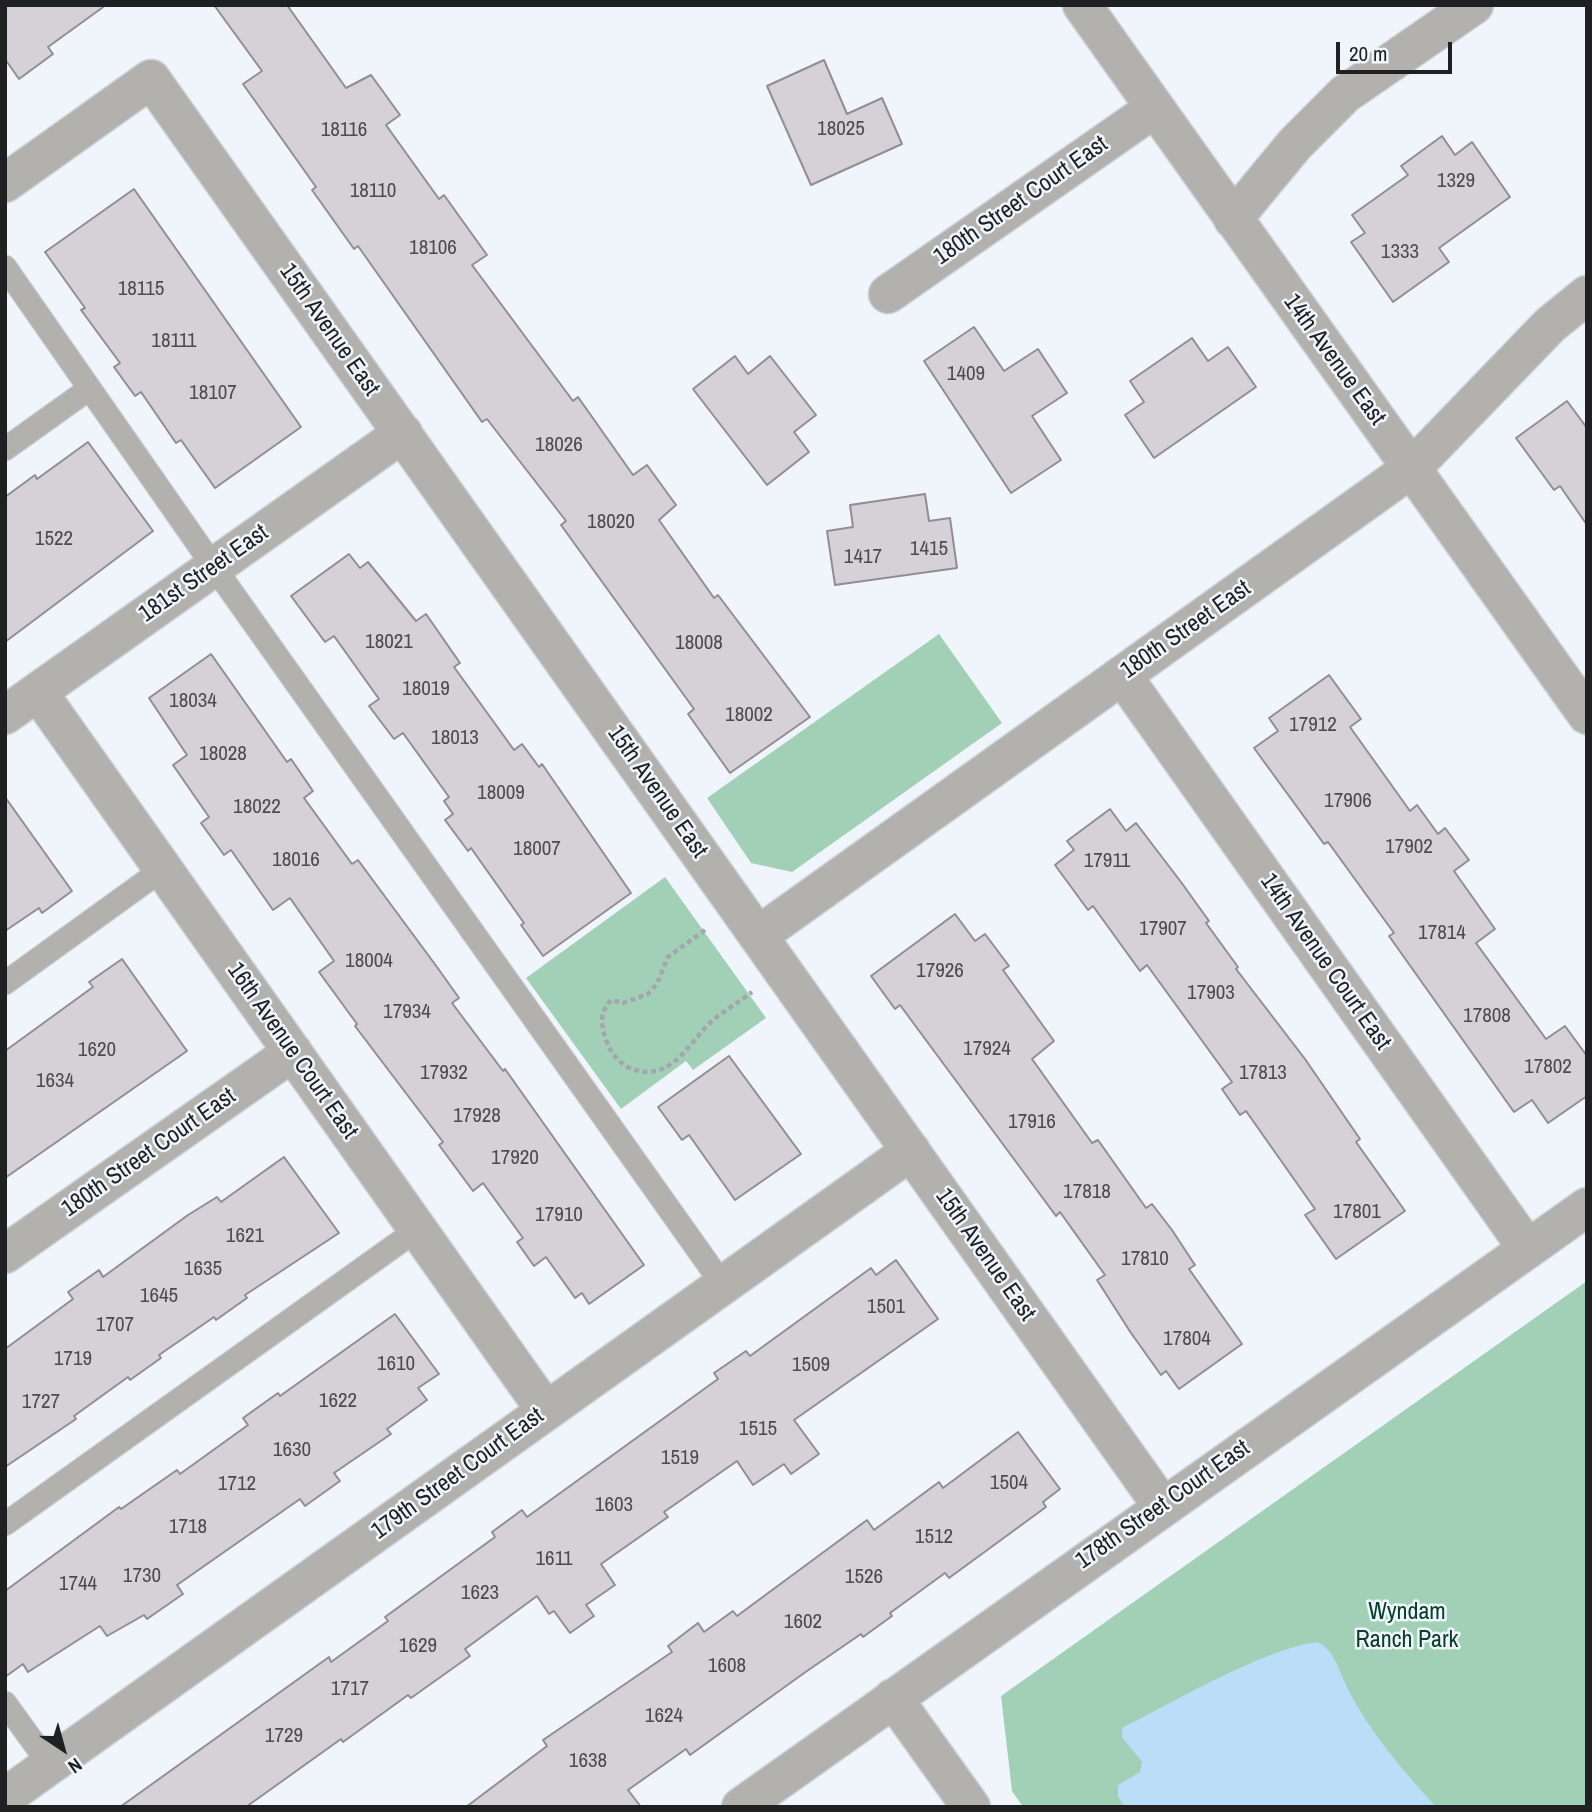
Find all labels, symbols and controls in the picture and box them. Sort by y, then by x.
scale bar [1340,28,1456,72]
text: 20 m [1349,39,1387,68]
house number: 18025 [817,116,865,142]
house number: 18116 [321,117,367,143]
street label: 180th Street Court East [928,130,1114,272]
house number: 1329 [1437,168,1475,194]
house number: 18110 [350,178,396,204]
house number: 18106 [409,235,457,261]
house number: 1333 [1381,239,1419,265]
street label: 15th Avenue East [273,258,385,402]
house number: 18115 [118,276,164,302]
street label: 14th Avenue East [1277,289,1391,431]
house number: 18111 [151,328,197,354]
house number: 1409 [947,361,985,387]
house number: 18107 [189,380,237,406]
house number: 18026 [535,432,583,458]
house number: 18020 [587,509,635,535]
street label: 181st Street East [134,519,274,629]
house number: 1522 [35,526,73,552]
house number: 1415 [910,536,948,562]
house number: 1417 [844,544,882,570]
street label: 180th Street East [1115,575,1257,685]
house number: 18021 [365,629,413,655]
house number: 18008 [675,630,723,656]
house number: 18019 [402,676,450,702]
house number: 18034 [169,688,217,714]
house number: 18002 [725,702,773,728]
house number: 17912 [1289,712,1337,738]
street label: 15th Avenue East [601,720,713,864]
house number: 18013 [431,725,479,751]
house number: 18028 [199,741,247,767]
house number: 18009 [477,780,525,806]
house number: 17906 [1324,788,1372,814]
house number: 18022 [233,794,281,820]
house number: 17902 [1385,834,1433,860]
house number: 18007 [513,836,561,862]
house number: 18016 [272,847,320,873]
house number: 17911 [1084,848,1130,874]
street label: 14th Avenue Court East [1253,868,1397,1056]
house number: 17907 [1139,916,1187,942]
house number: 17814 [1418,920,1466,946]
house number: 18004 [345,948,393,974]
street label: 16th Avenue Court East [220,957,364,1145]
house number: 17926 [916,958,964,984]
house number: 17903 [1187,980,1235,1006]
house number: 17934 [383,999,431,1025]
house number: 17808 [1463,1003,1511,1029]
house number: 17924 [963,1036,1011,1062]
house number: 1620 [78,1037,116,1063]
house number: 17802 [1524,1054,1572,1080]
house number: 17932 [420,1060,468,1086]
house number: 17813 [1239,1060,1287,1086]
house number: 1634 [36,1068,74,1094]
street label: 180th Street Court East [56,1082,242,1224]
house number: 17928 [453,1103,501,1129]
house number: 17916 [1008,1109,1056,1135]
house number: 17920 [491,1145,539,1171]
house number: 17818 [1063,1179,1111,1205]
street label: 15th Avenue East [929,1183,1041,1327]
house number: 17801 [1333,1199,1381,1225]
house number: 17910 [535,1202,583,1228]
house number: 1621 [226,1223,264,1249]
house number: 17810 [1121,1246,1169,1272]
house number: 1635 [184,1256,222,1282]
house number: 1645 [140,1283,178,1309]
house number: 1501 [867,1294,905,1320]
house number: 1707 [96,1312,134,1338]
house number: 17804 [1163,1326,1211,1352]
house number: 1719 [54,1346,92,1372]
house number: 1610 [377,1351,415,1377]
house number: 1509 [792,1352,830,1378]
house number: 1622 [319,1388,357,1414]
house number: 1727 [22,1389,60,1415]
street label: 179th Street Court East [366,1402,550,1546]
house number: 1515 [739,1416,777,1442]
street label: 178th Street Court East [1070,1434,1256,1576]
house number: 1630 [273,1437,311,1463]
house number: 1519 [661,1445,699,1471]
house number: 1504 [990,1470,1028,1496]
house number: 1712 [218,1471,256,1497]
house number: 1603 [595,1492,633,1518]
house number: 1718 [169,1514,207,1540]
house number: 1512 [915,1524,953,1550]
house number: 1611 [535,1546,573,1572]
house number: 1730 [123,1563,161,1589]
house number: 1526 [845,1564,883,1590]
house number: 1744 [59,1571,97,1597]
house number: 1623 [461,1580,499,1606]
park label: Wyndam Ranch Park [1356,1599,1458,1655]
house number: 1602 [784,1609,822,1635]
house number: 1629 [399,1633,437,1659]
house number: 1608 [708,1653,746,1679]
house number: 1717 [331,1676,369,1702]
house number: 1624 [645,1703,683,1729]
north arrow [28,1714,98,1784]
house number: 1729 [265,1723,303,1749]
house number: 1638 [569,1748,607,1774]
text: N [63,1752,88,1780]

